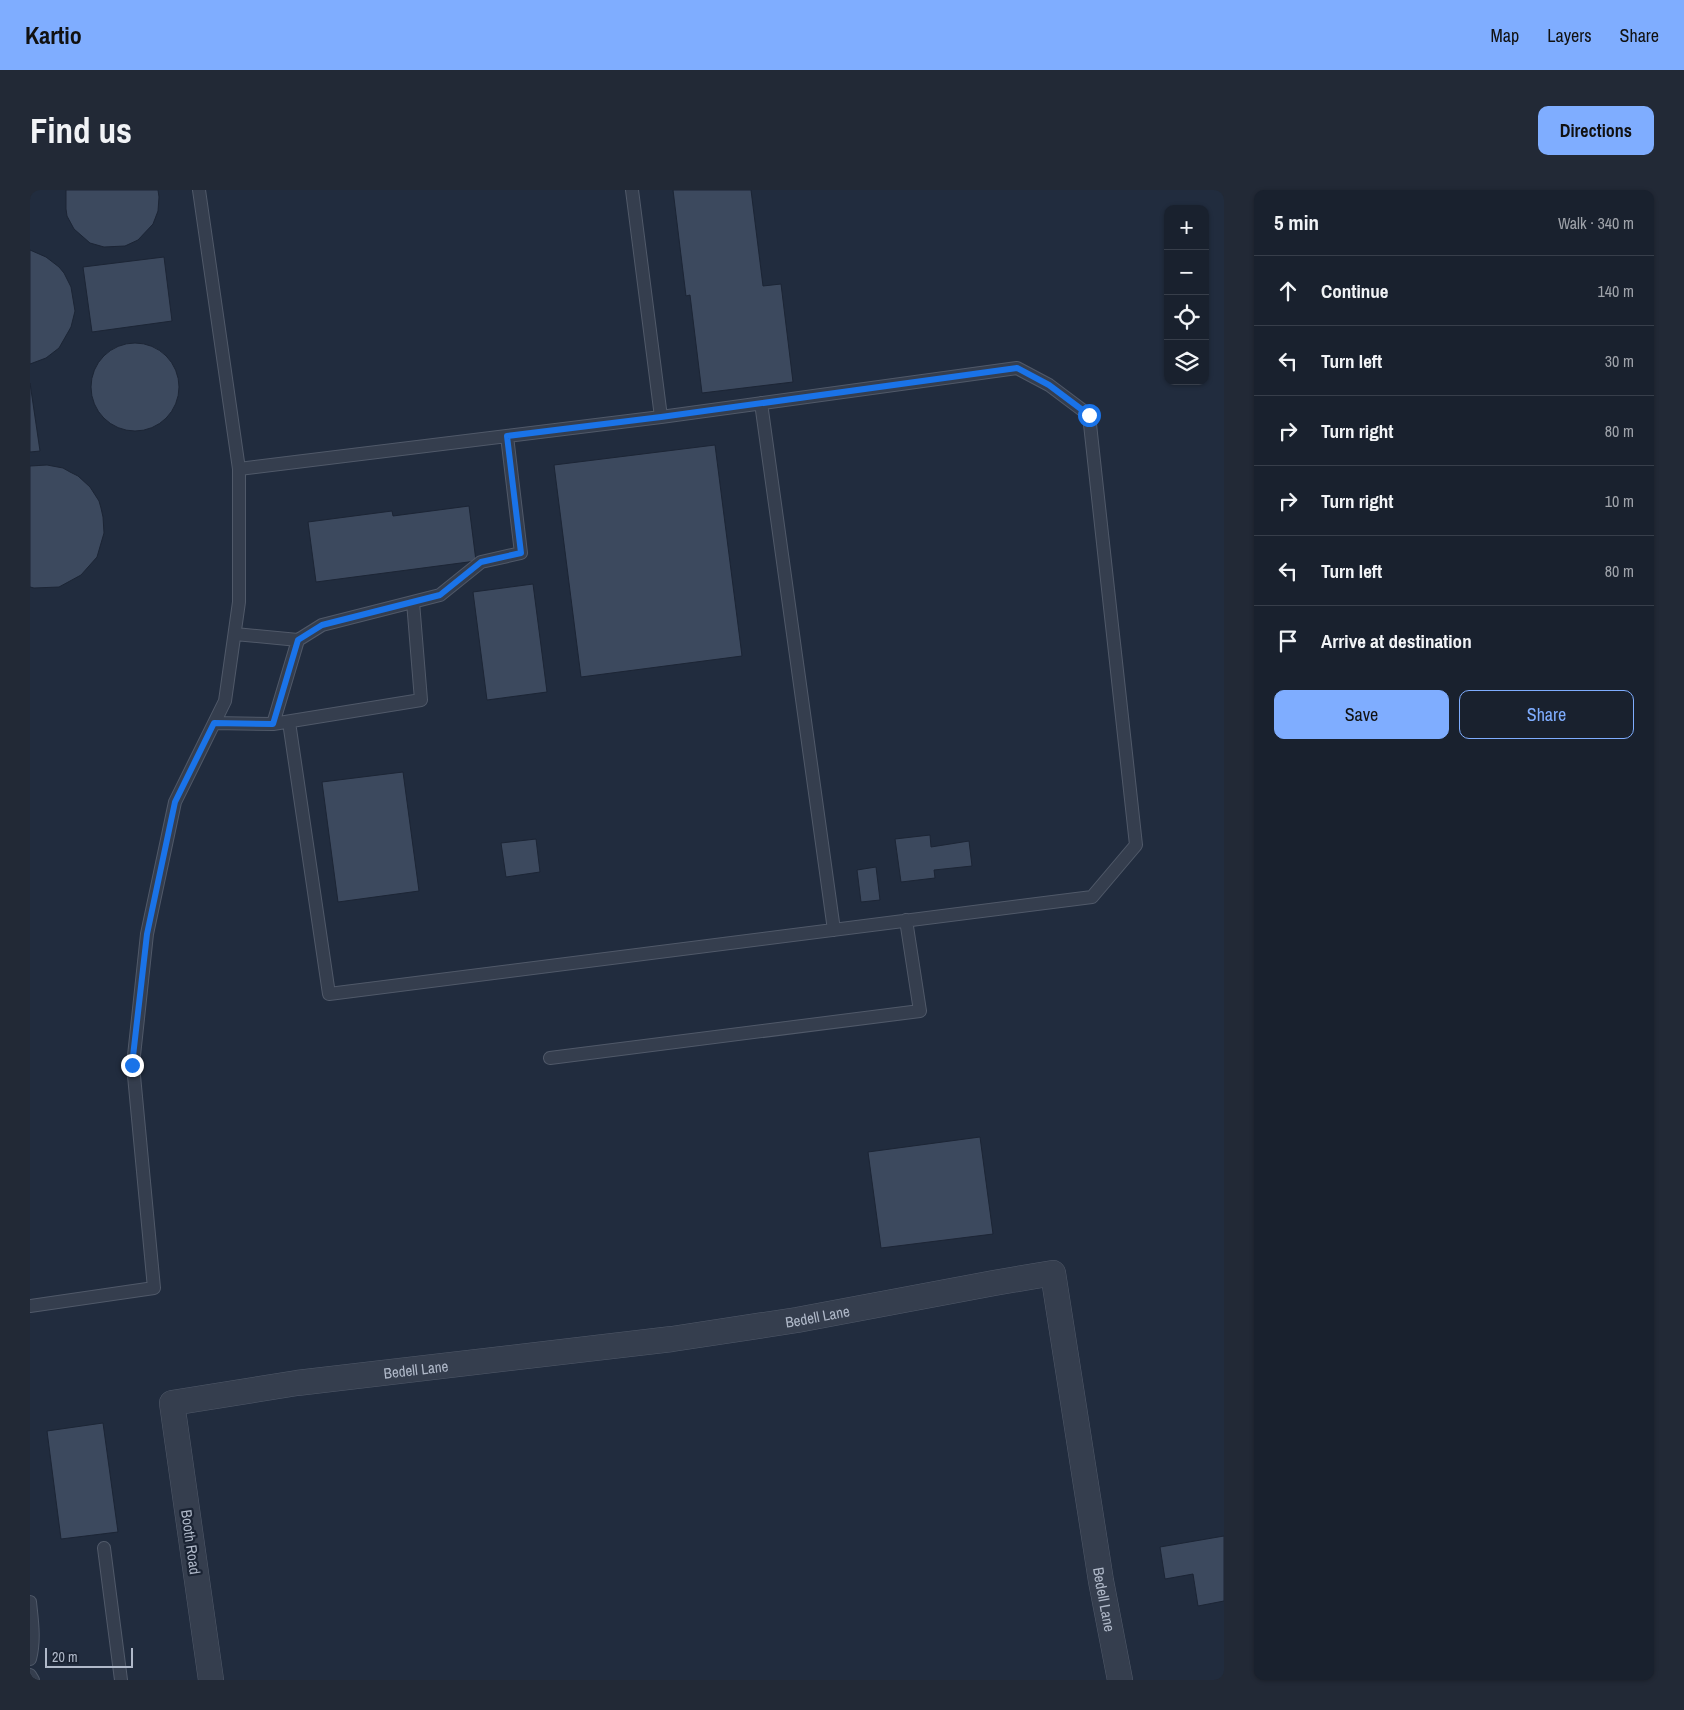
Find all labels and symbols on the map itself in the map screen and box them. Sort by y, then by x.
route start [1078,404,1101,427]
route end [121,1054,144,1077]
street label: Bedell Lane [784,1300,851,1332]
street label: Bedell Lane [382,1355,450,1383]
street label: Booth Road [176,1508,206,1576]
street label: Bedell Lane [1088,1566,1121,1633]
scale bar [45,1645,132,1668]

